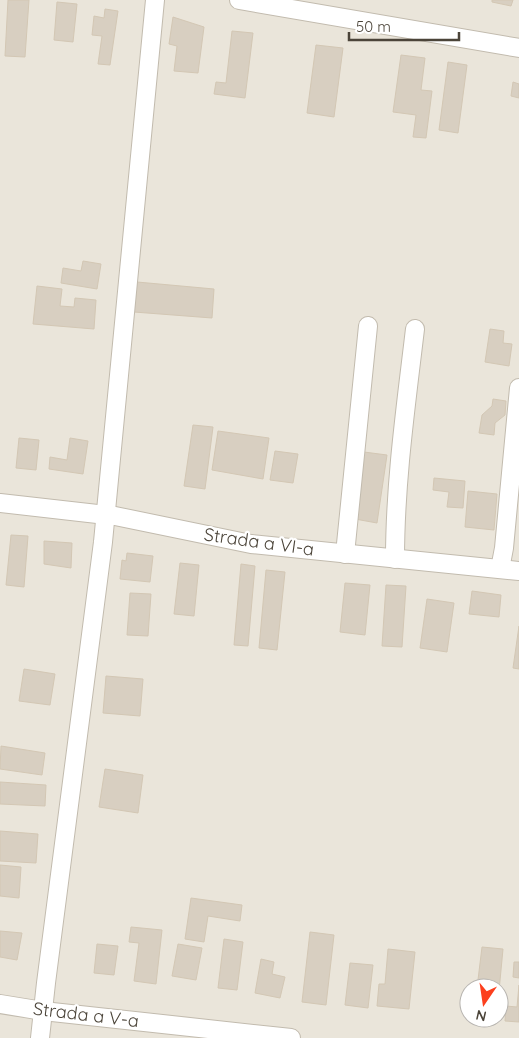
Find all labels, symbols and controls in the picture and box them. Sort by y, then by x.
scale bar [349,10,459,42]
text: 50 m [356,17,391,36]
street label: Strada a VI-a [203,522,316,561]
north arrow [459,978,509,1028]
street label: Strada a V-a [32,997,140,1032]
text: N [474,1006,488,1026]

